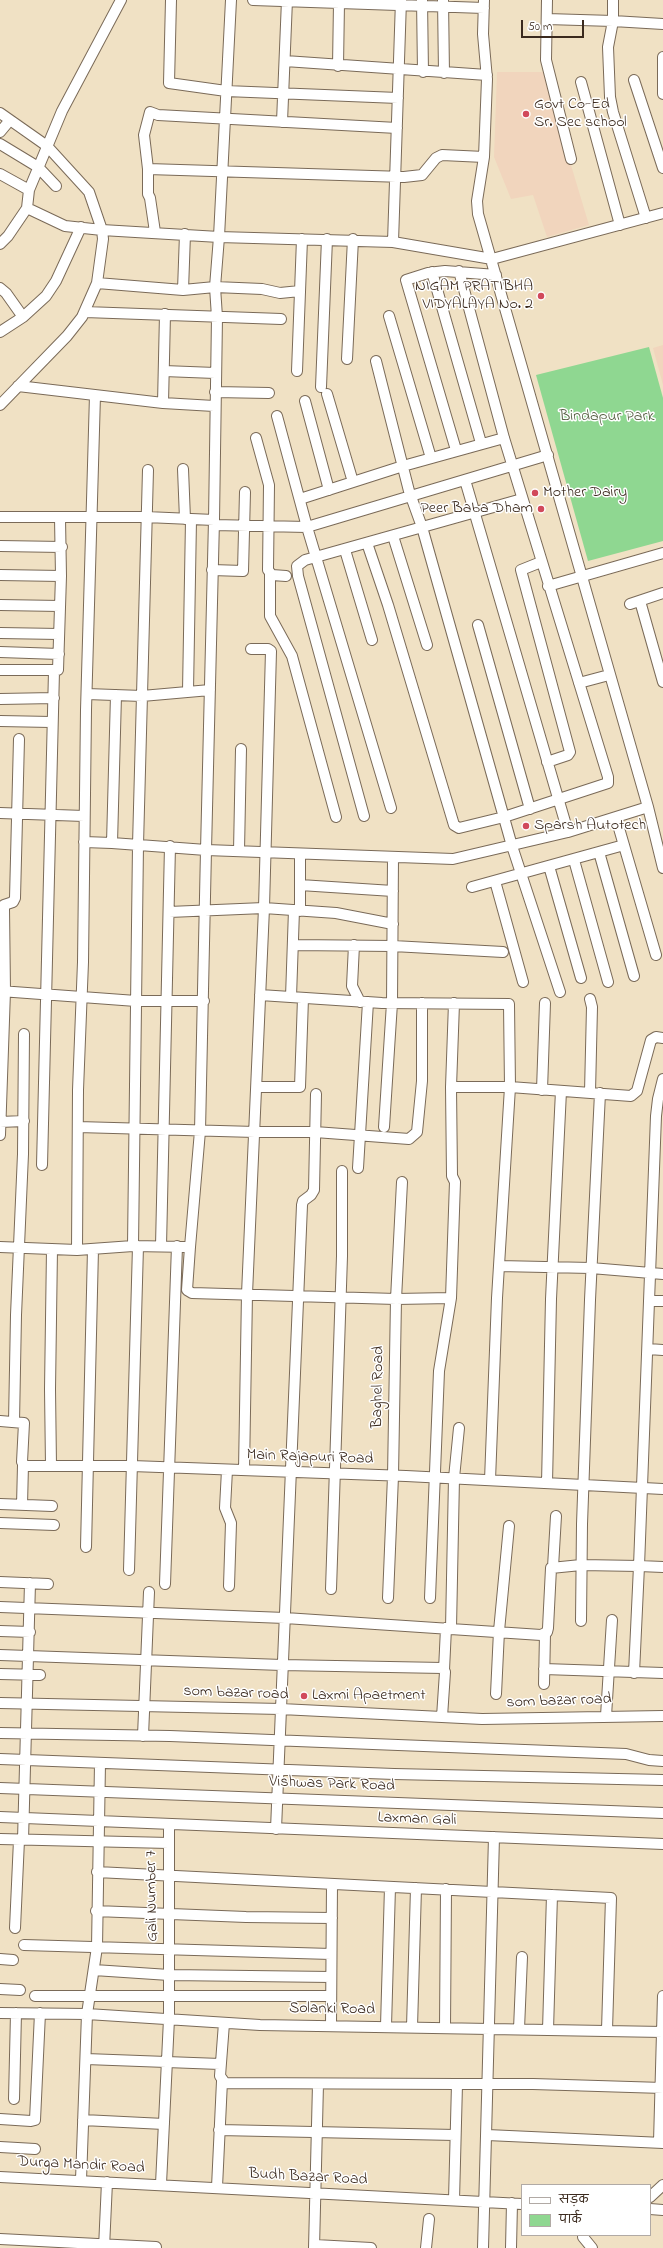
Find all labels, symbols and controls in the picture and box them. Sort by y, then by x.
scale bar [523,12,586,38]
text: 50 m [528,18,552,36]
place label: Govt Co-Ed Sr. Sec school [534,95,627,133]
marker: Govt Co-Ed Sr. Sec school [521,109,531,119]
place label: NIGAM PRATIBHA VIDYALAYA No. 2 [415,277,533,315]
marker: NIGAM PRATIBHA VIDYALAYA No. 2 [536,291,546,301]
park label: Bindapur Park [560,407,654,427]
place label: Mother Dairy [543,483,627,503]
marker: Mother Dairy [530,488,540,498]
place label: Peer Baba Dham [421,499,533,519]
marker: Peer Baba Dham [536,504,546,514]
place label: Sparsh Autotech [534,816,646,836]
marker: Sparsh Autotech [521,821,531,831]
street label: Baghel Road [369,1346,389,1428]
street label: Main Rajapuri Road [246,1446,374,1470]
street label: som bazar road [183,1683,289,1705]
place label: Laxmi Apaetment [312,1686,426,1706]
marker: Laxmi Apaetment [299,1691,309,1701]
street label: som bazar road [506,1691,612,1713]
street label: Vishwas Park Road [269,1773,395,1797]
street label: Laxman Gali [377,1809,457,1831]
street label: Gali Number 7 [143,1850,163,1942]
street label: Solanki Road [289,2000,375,2020]
street label: Durga Mandir Road [17,2153,145,2179]
street label: Budh Bazar Road [248,2165,368,2191]
legend [521,2184,651,2236]
text: सड़क [559,2191,589,2209]
text: पार्क [559,2211,582,2229]

